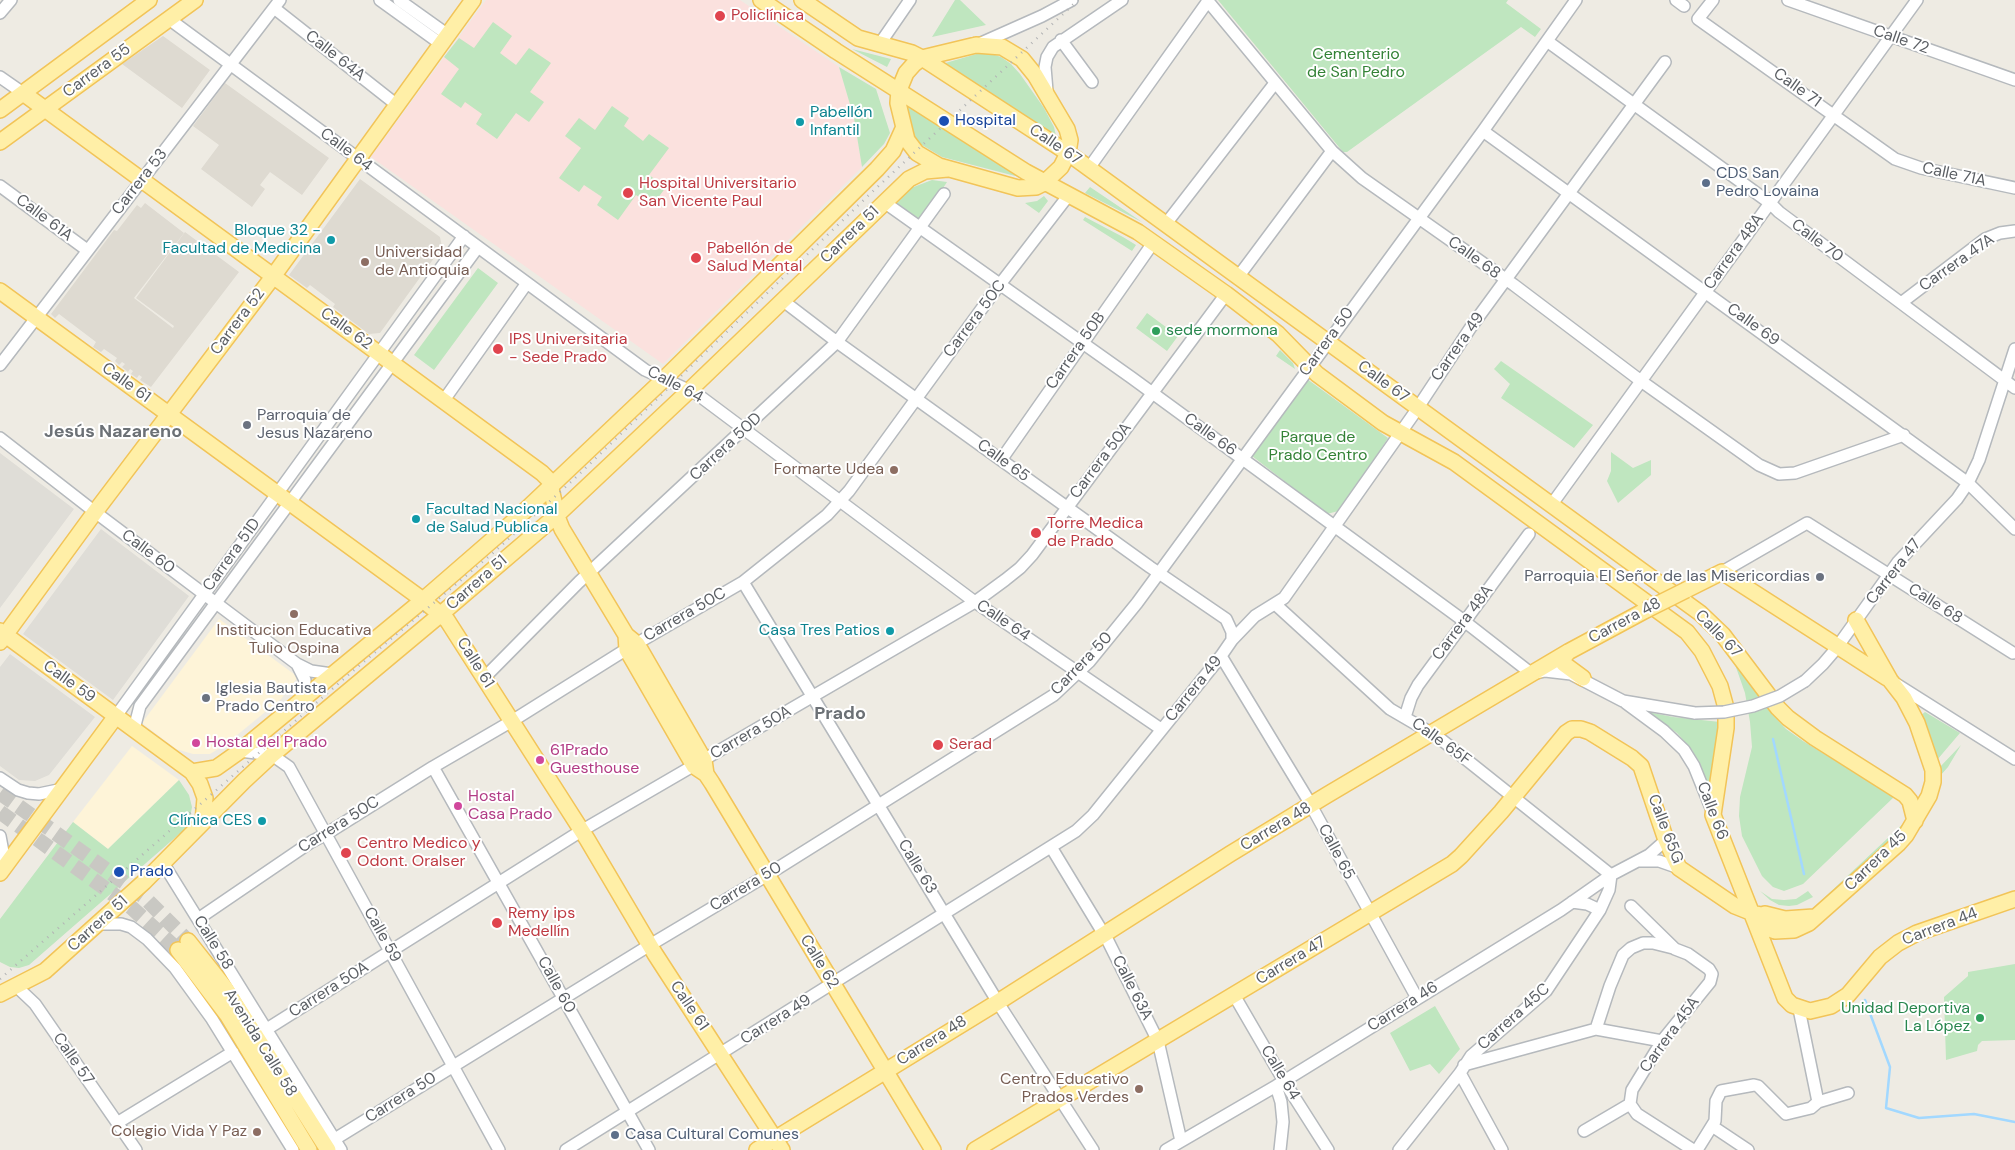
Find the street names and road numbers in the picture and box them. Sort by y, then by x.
street label: Calle 72 [1870,21,1932,59]
street label: Calle 64A [301,27,369,85]
street label: Carrera 55 [59,40,135,102]
street label: Calle 71 [1769,64,1825,112]
street label: Calle 67 [1025,121,1085,169]
street label: Calle 64 [316,124,376,176]
street label: Carrera 53 [108,145,172,219]
street label: Calle 71A [1920,159,1988,191]
street label: Calle 61A [12,190,76,246]
street label: Carrera 51 [817,202,883,268]
street label: Carrera 48A [1700,210,1768,294]
street label: Calle 70 [1787,215,1847,267]
street label: Carrera 47A [1916,230,1998,296]
street label: Calle 68 [1444,232,1504,284]
street label: Carrera 50C [940,277,1010,361]
street label: Carrera 52 [207,285,269,359]
street label: Calle 69 [1723,299,1783,351]
street label: Calle 62 [316,304,376,354]
street label: Carrera 50 [1296,304,1358,380]
street label: Carrera 50B [1042,309,1110,393]
street label: Carrera 49 [1427,309,1489,385]
street label: Calle 67 [1354,357,1412,407]
street label: Calle 61 [98,359,154,407]
street label: Calle 64 [644,362,706,408]
street label: Carrera 50D [686,409,766,485]
street label: Calle 66 [1180,409,1240,461]
street label: Carrera 50A [1066,419,1136,503]
street label: Calle 65 [973,436,1033,486]
street label: Carrera 51D [199,515,265,595]
street label: Calle 60 [118,526,178,578]
street label: Carrera 47 [1862,535,1926,609]
street label: Carrera 51 [443,551,511,615]
street label: Calle 68 [1904,580,1966,628]
street label: Carrera 48A [1428,582,1498,664]
street label: Carrera 50C [640,584,730,646]
street label: Carrera 48 [1586,594,1664,648]
street label: Calle 64 [973,596,1033,646]
street label: Calle 67 [1691,606,1745,662]
street label: Carrera 50 [1047,628,1117,700]
street label: Calle 61 [452,634,498,692]
street label: Carrera 49 [1162,652,1226,726]
street label: Calle 59 [39,657,99,707]
street label: Carrera 50A [707,702,795,764]
street label: Calle 65F [1408,714,1474,770]
street label: Calle 66 [1692,779,1732,843]
street label: Calle 65G [1643,792,1687,866]
street label: Carrera 50C [295,793,383,857]
street label: Carrera 48 [1237,798,1315,856]
street label: Calle 65 [1313,821,1359,883]
street label: Carrera 45 [1841,827,1911,895]
street label: Calle 63 [893,836,941,898]
street label: Carrera 50 [707,858,785,916]
street label: Carrera 51 [64,892,132,956]
street label: Calle 59 [359,904,405,966]
street label: Carrera 44 [1900,904,1980,950]
street label: Calle 58 [189,912,237,974]
street label: Calle 62 [795,932,843,992]
street label: Carrera 47 [1253,933,1329,989]
street label: Calle 63A [1108,952,1156,1024]
street label: Calle 60 [533,953,579,1017]
street label: Carrera 50A [286,958,372,1022]
street label: Calle 61 [665,978,713,1034]
street label: Carrera 46 [1364,978,1442,1036]
street label: Carrera 45C [1474,980,1554,1054]
street label: Avenida Calle 58 [219,986,301,1100]
street label: Carrera 49 [737,991,815,1049]
street label: Carrera 45A [1636,993,1704,1077]
street label: Carrera 48 [893,1012,971,1070]
street label: Calle 57 [48,1029,98,1089]
street label: Calle 64 [1256,1042,1304,1104]
street label: Carrera 50 [362,1069,440,1127]

